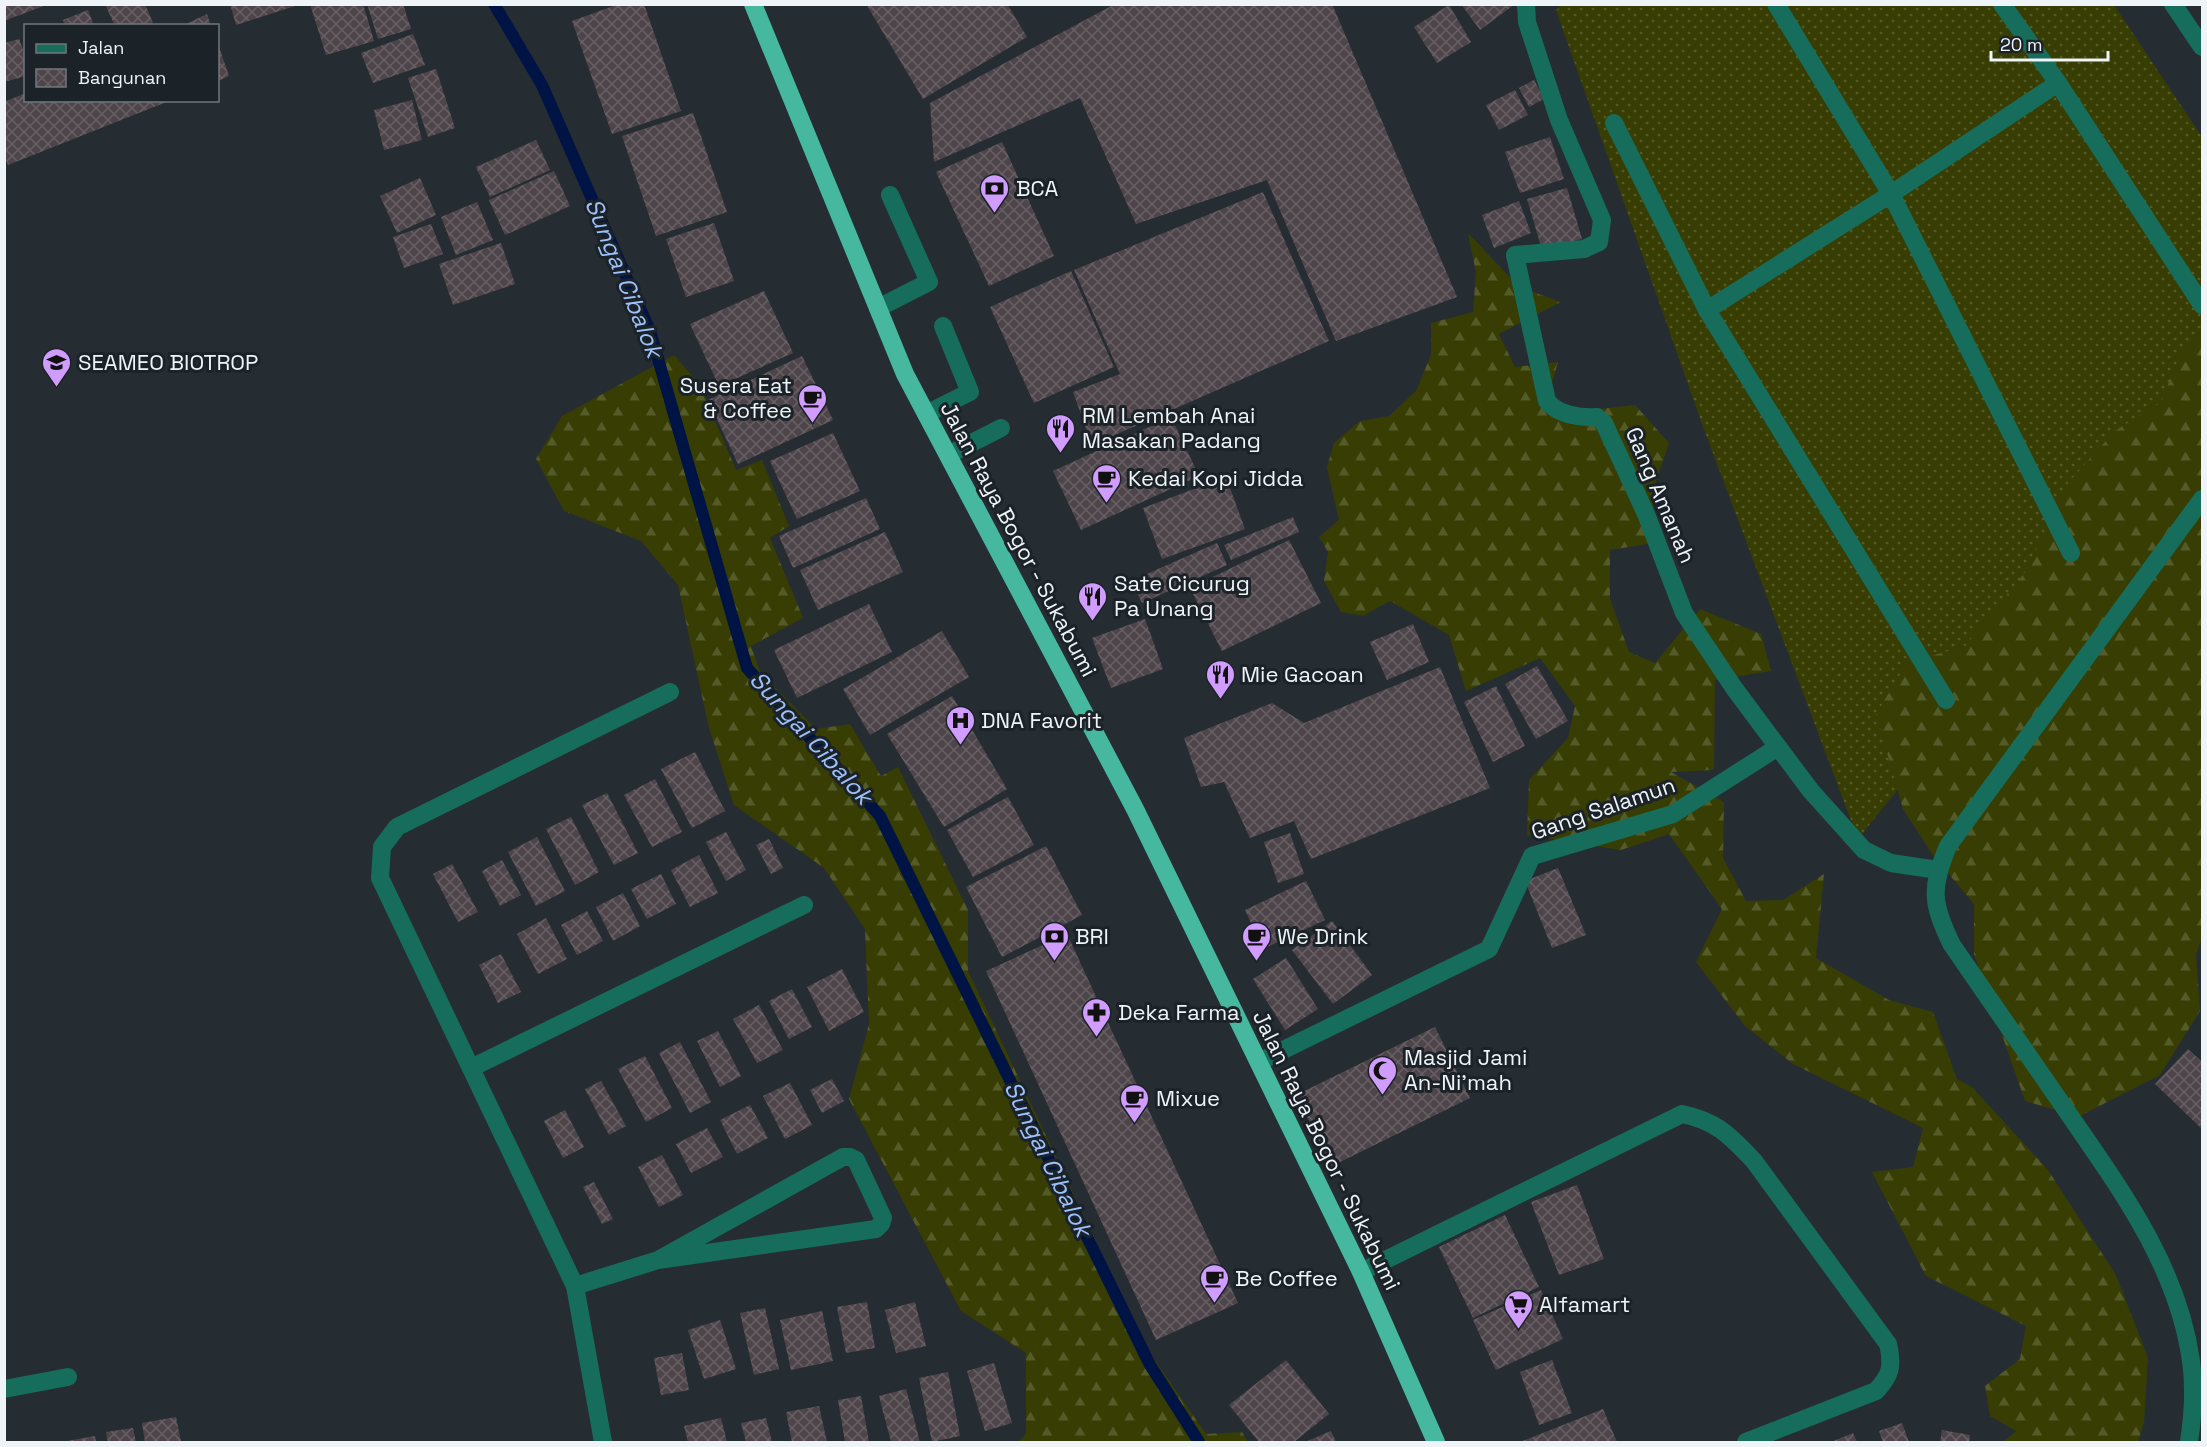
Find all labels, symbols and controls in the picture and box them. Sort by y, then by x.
legend [24,24,219,102]
scale bar [1991,24,2108,62]
text: 20 m [2000,33,2043,56]
text: Jalan [78,36,124,59]
text: Bangunan [78,66,166,89]
bank icon: BCA [979,172,1011,214]
place label: BCA [1016,174,1059,202]
water label: Sungai Cibalok [578,193,672,365]
school or university icon: SEAMEO BIOTROP [41,346,73,388]
place label: SEAMEO BIOTROP [78,348,258,376]
place label: Susera Eat & Coffee [680,371,792,424]
cafe icon: Susera Eat & Coffee [797,382,829,424]
street label: Jalan Raya Bogor - Sukabumi [934,397,1104,681]
place label: RM Lembah Anai Masakan Padang [1082,401,1261,454]
restaurant icon: RM Lembah Anai Masakan Padang [1045,412,1077,454]
street label: Gang Amanah [1620,423,1702,567]
cafe icon: Kedai Kopi Jidda [1091,462,1123,504]
place label: Kedai Kopi Jidda [1128,464,1303,492]
place label: Sate Cicurug Pa Unang [1114,569,1250,622]
restaurant icon: Sate Cicurug Pa Unang [1077,580,1109,622]
restaurant icon: Mie Gacoan [1204,658,1236,700]
place label: Mie Gacoan [1241,660,1364,688]
water label: Sungai Cibalok [743,664,882,813]
hospital icon: DNA Favorit [944,704,976,746]
place label: DNA Favorit [981,706,1102,734]
street label: Gang Salamun [1527,770,1679,846]
bank icon: BRI [1038,920,1070,962]
cafe icon: We Drink [1240,920,1272,962]
place label: BRI [1075,922,1109,950]
place label: We Drink [1277,922,1368,950]
pharmacy icon: Deka Farma [1081,996,1113,1038]
place label: Deka Farma [1118,998,1240,1026]
street label: Jalan Raya Bogor - Sukabumi [1247,1006,1407,1294]
place label: Masjid Jami An-Ni'mah [1404,1043,1527,1096]
mosque icon: Masjid Jami An-Ni'mah [1367,1054,1399,1096]
water label: Sungai Cibalok [997,1076,1101,1245]
cafe icon: Mixue [1119,1082,1151,1124]
place label: Mixue [1156,1084,1220,1112]
cafe icon: Be Coffee [1198,1262,1230,1304]
place label: Be Coffee [1235,1264,1338,1292]
supermarket icon: Alfamart [1502,1288,1534,1330]
place label: Alfamart [1539,1290,1630,1318]

